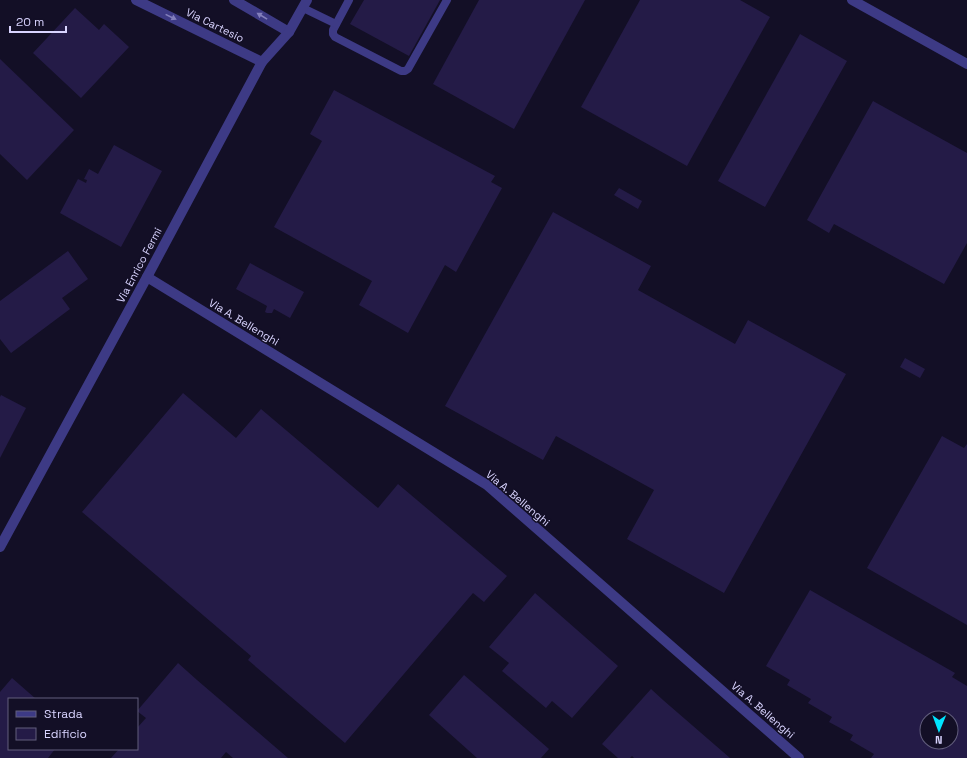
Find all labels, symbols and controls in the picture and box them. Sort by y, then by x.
street label: Via Cartesio [184,5,246,45]
scale bar [10,8,66,34]
one-way arrow [256,13,267,20]
text: 20 m [16,14,44,30]
one-way arrow [165,14,176,20]
street label: Via Enrico Fermi [113,225,165,305]
street label: Via A. Bellenghi [206,295,282,349]
street label: Via A. Bellenghi [483,467,553,529]
street label: Via A. Bellenghi [728,679,798,742]
legend [8,698,138,750]
text: Strada [44,706,83,722]
north arrow [919,710,959,750]
text: Edificio [44,726,87,742]
text: N [935,733,943,747]

